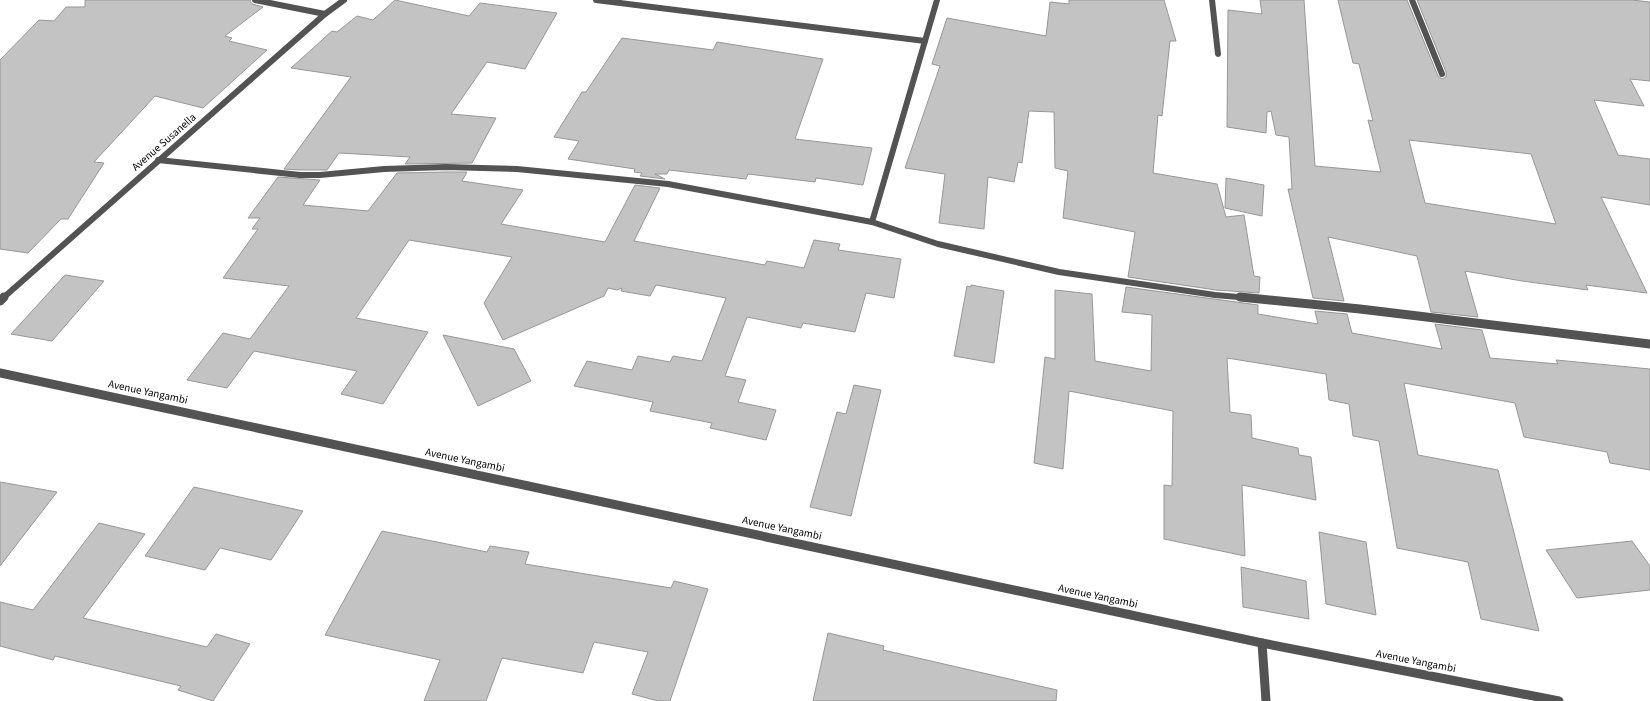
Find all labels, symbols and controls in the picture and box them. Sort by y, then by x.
street label: Avenue Susanella [129,110,199,174]
street label: Avenue Yangambi [107,376,189,408]
street label: Avenue Yangambi [424,444,506,476]
street label: Avenue Yangambi [741,512,823,544]
street label: Avenue Yangambi [1057,580,1139,612]
street label: Avenue Yangambi [1375,646,1457,676]

